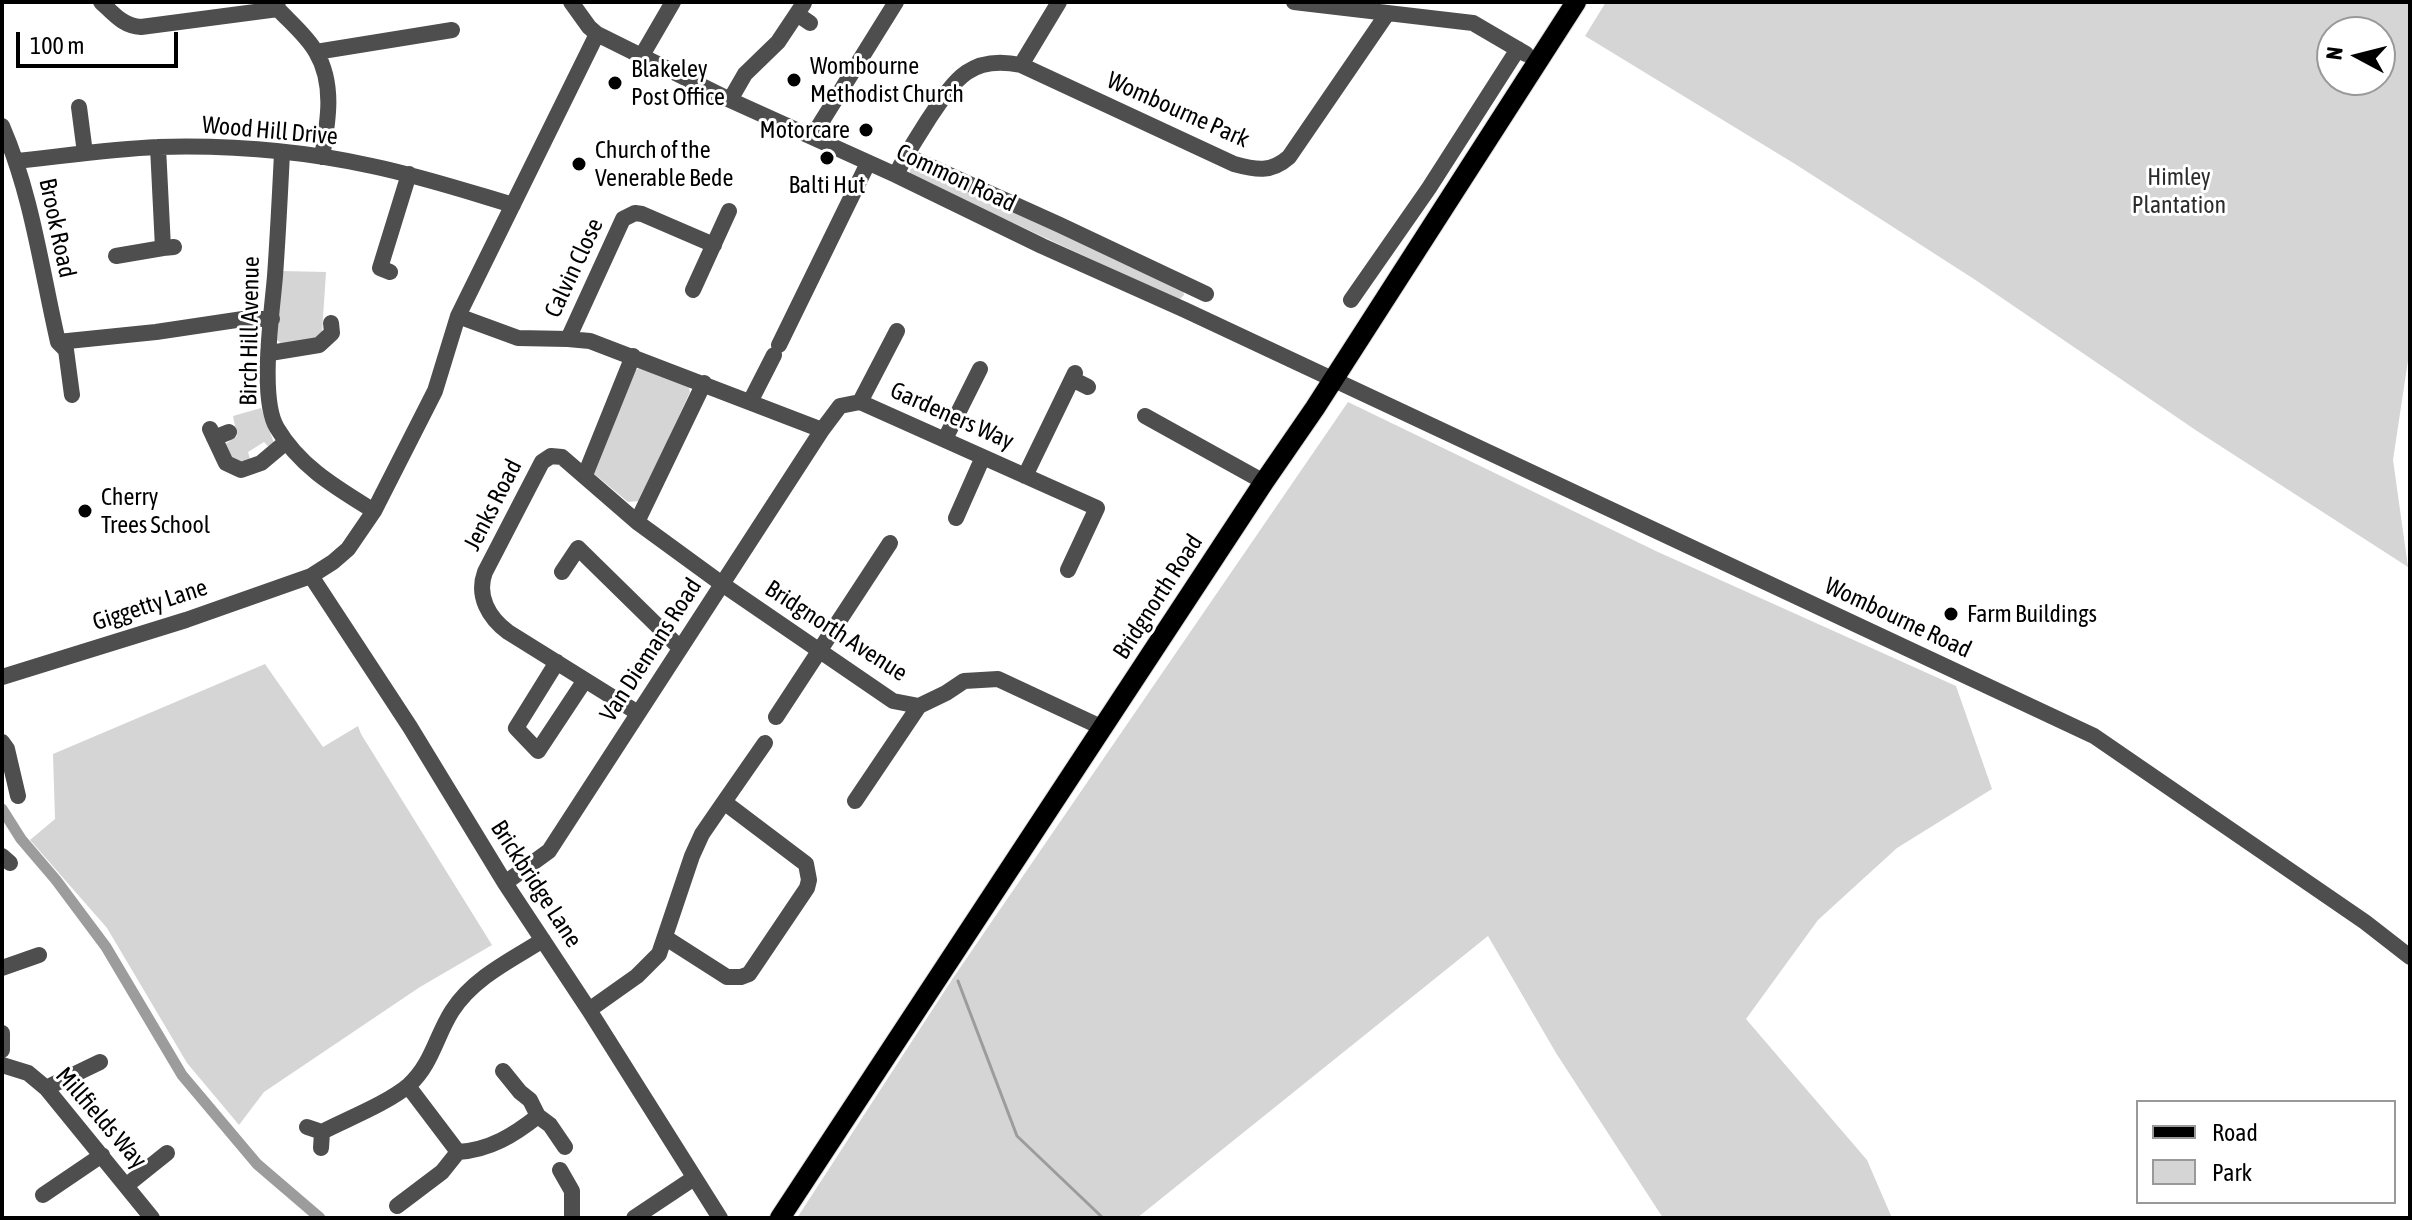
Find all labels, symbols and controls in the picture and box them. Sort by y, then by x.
scale bar [20,16,182,66]
north arrow [2316,16,2396,96]
text: 100 m [30,32,84,59]
text: N [2320,45,2348,61]
place label: Wombourne Methodist Church [810,52,964,108]
place label: Blakeley Post Office [631,55,725,111]
street label: Wombourne Park [1102,66,1254,154]
marker: Wombourne Methodist Church [785,71,803,89]
marker: Blakeley Post Office [606,74,624,92]
street label: Wood Hill Drive [201,111,339,151]
place label: Motorcare [760,116,850,144]
marker: Motorcare [857,121,875,139]
place label: Church of the Venerable Bede [595,136,733,192]
street label: Common Road [892,138,1020,218]
marker: Balti Hut [818,149,836,167]
marker: Church of the Venerable Bede [570,155,588,173]
park label: Himley Plantation [2132,163,2226,219]
place label: Balti Hut [788,171,866,199]
street label: Brook Road [32,176,82,280]
street label: Calvin Close [539,214,609,322]
street label: Birch Hill Avenue [234,256,266,406]
street label: Gardeners Way [886,376,1018,456]
street label: Jenks Road [458,455,528,555]
place label: Cherry Trees School [101,483,210,539]
marker: Cherry Trees School [76,502,94,520]
street label: Bridgnorth Road [1107,529,1209,665]
street label: Wombourne Road [1820,572,1976,664]
street label: Giggetty Lane [89,573,211,637]
street label: Van Diemans Road [594,573,708,727]
street label: Bridgnorth Avenue [760,574,912,688]
place label: Farm Buildings [1967,600,2097,628]
marker: Farm Buildings [1942,605,1960,623]
street label: Brickbridge Lane [484,815,588,953]
street label: Millfields Way [49,1062,153,1174]
legend [2136,1100,2396,1204]
text: Road [2212,1119,2258,1146]
text: Park [2212,1159,2252,1186]

